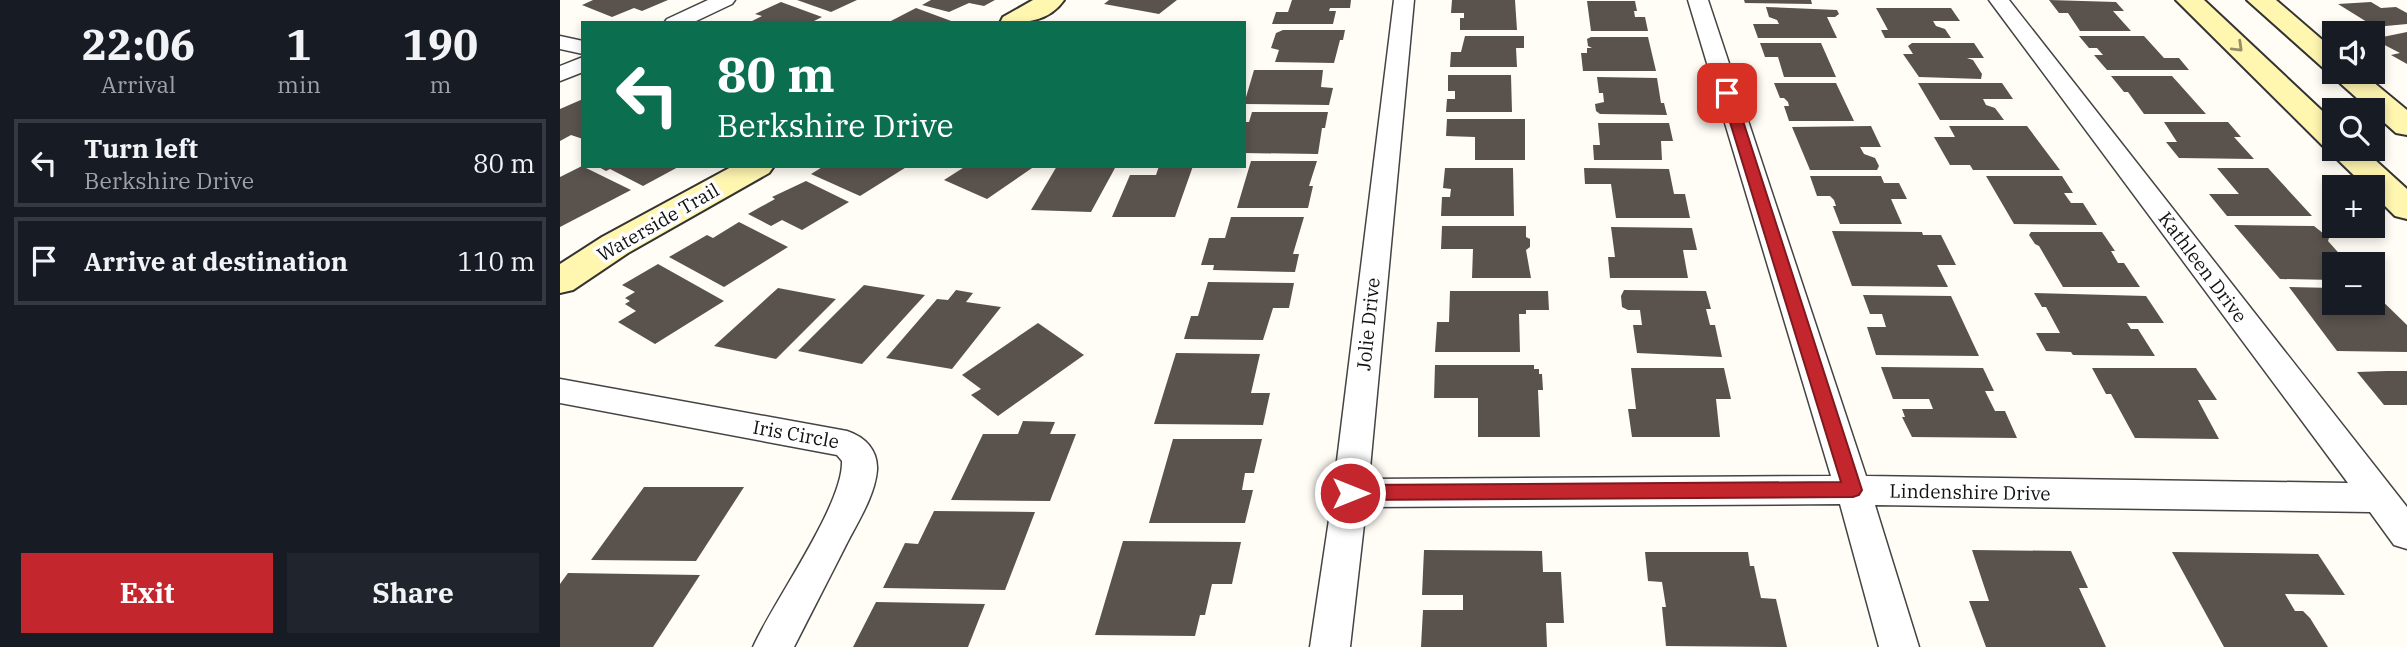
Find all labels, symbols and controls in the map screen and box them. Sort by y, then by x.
text: 22:06 [82,17,195,72]
text: 1 [286,17,312,72]
text: 190 [403,17,478,72]
map controls [2322,21,2385,315]
button: sound [2322,21,2385,84]
one-way arrow [2230,39,2243,51]
text: 80 m [717,42,835,105]
icon: left [602,49,693,140]
pin [1697,63,1757,123]
text: Arrival [101,69,176,99]
text: min [277,69,321,99]
text: m [429,69,451,99]
icon: arrive [1708,74,1746,112]
button: search [2322,98,2385,161]
text: Berkshire Drive [717,104,954,146]
text: Turn left [84,131,198,165]
icon: left [25,144,63,182]
text: 80 m [473,146,535,180]
text: Berkshire Drive [84,165,254,195]
button: + [2322,175,2385,238]
street label: Waterside Trail [593,177,723,267]
street label: Kathleen Drive [2154,207,2252,327]
icon: arrive [25,242,63,280]
text: Arrive at destination [84,244,348,278]
text: 110 m [457,244,535,278]
button: − [2322,252,2385,315]
street label: Jolie Drive [1351,276,1385,372]
street label: Iris Circle [751,415,841,453]
position arrow [1313,456,1387,530]
street label: Lindenshire Drive [1889,479,2051,505]
button: Exit [21,553,273,633]
button: Share [287,553,539,633]

